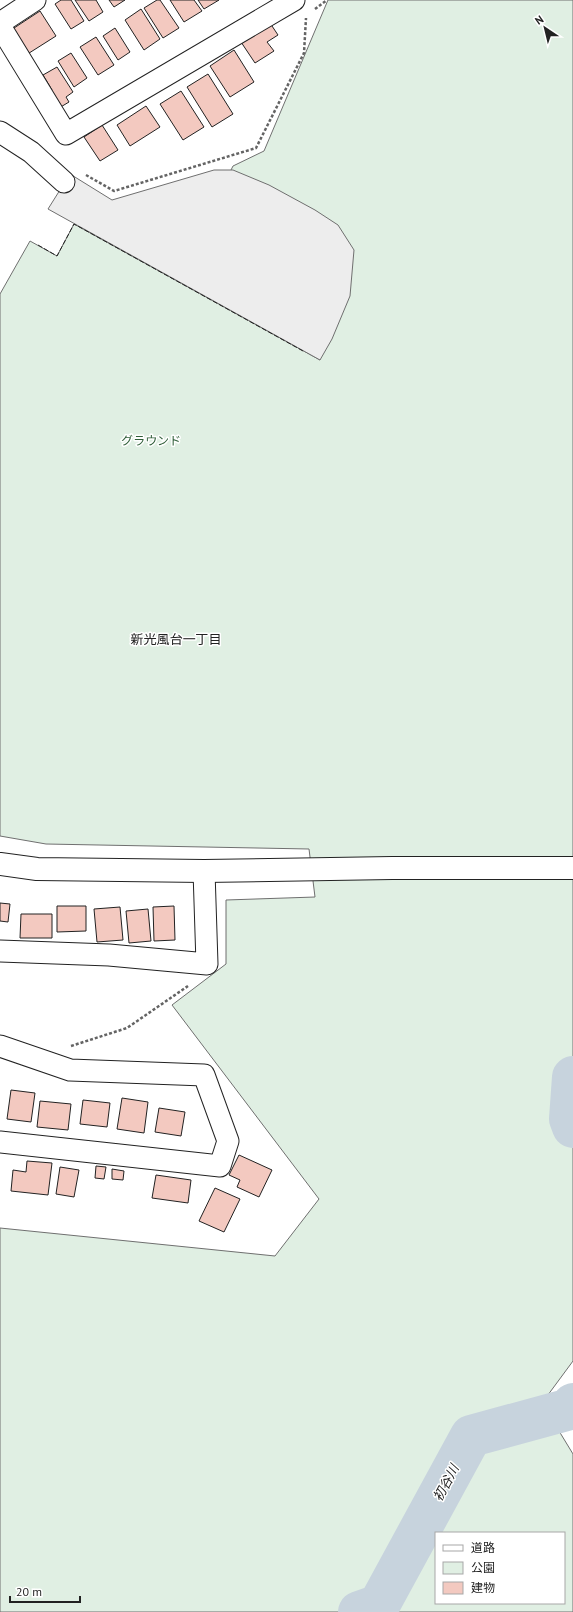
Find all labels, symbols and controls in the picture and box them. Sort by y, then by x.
north arrow [525,8,565,48]
text: N [532,12,546,28]
park label: グラウンド [121,433,181,448]
district label: 新光風台一丁目 [130,631,222,648]
water label: 初谷川 [429,1460,464,1504]
legend [435,1532,565,1604]
text: 道路 [471,1540,495,1555]
text: 公園 [471,1560,495,1575]
scale bar [10,1578,80,1604]
text: 建物 [471,1580,495,1595]
text: 20 m [16,1584,42,1599]

